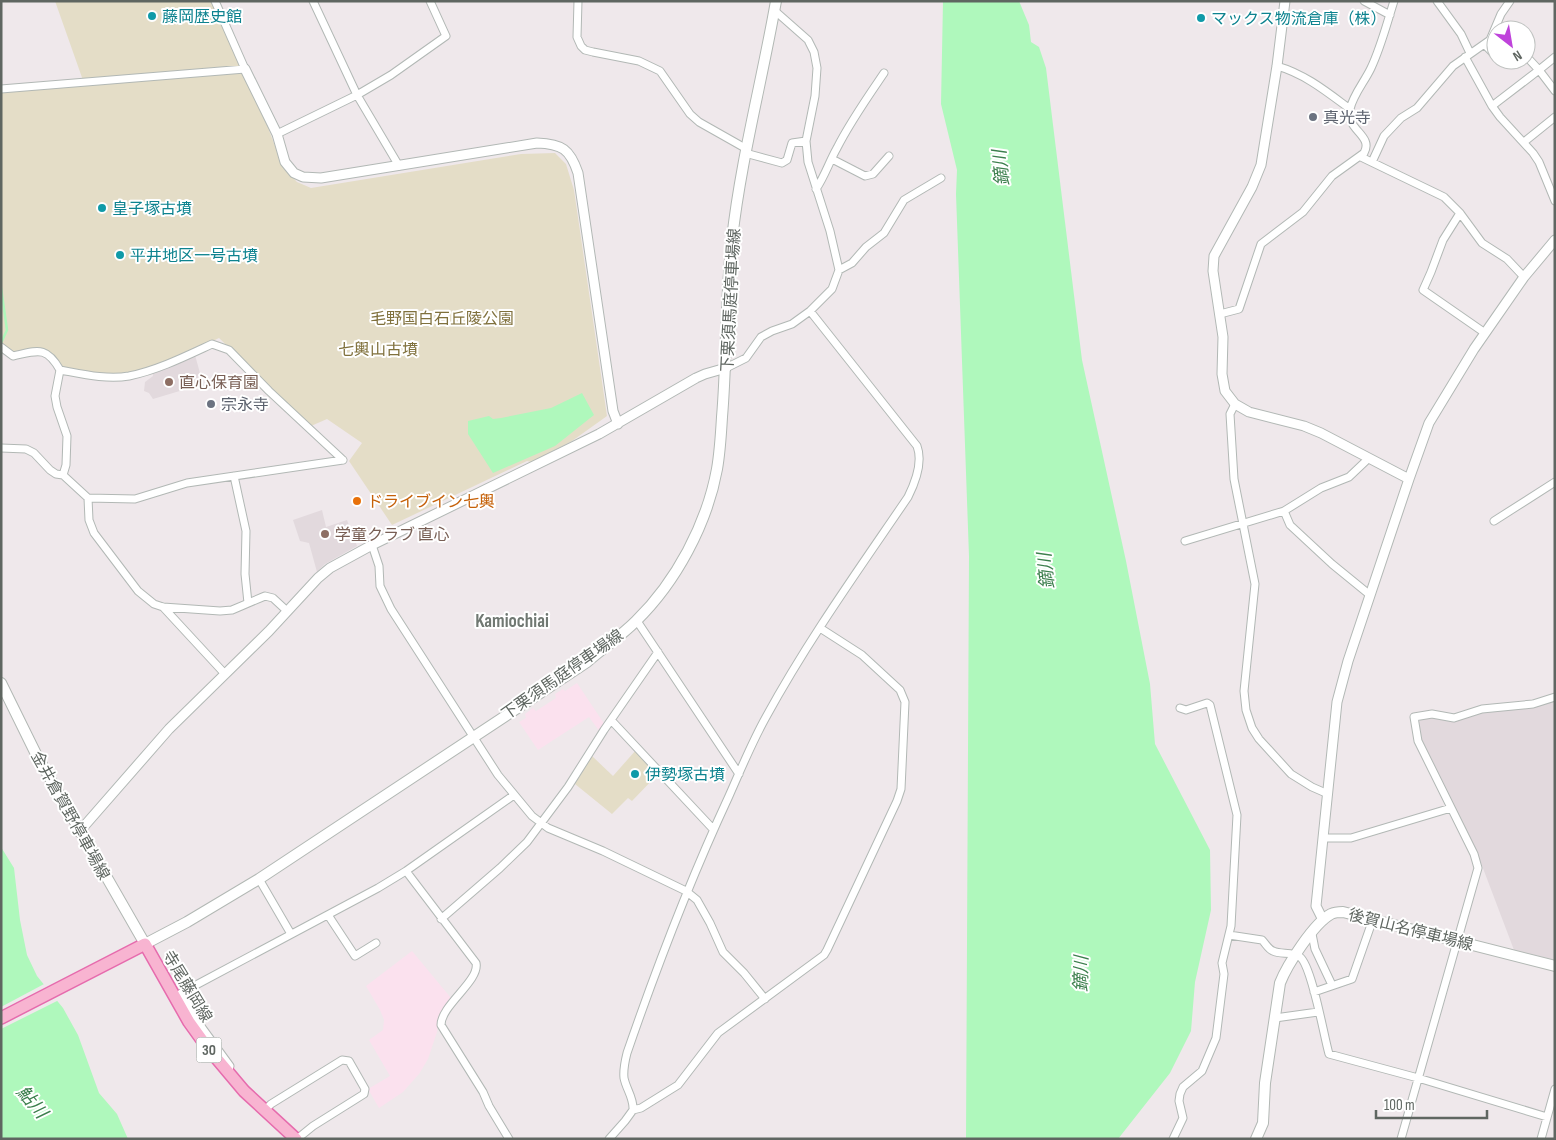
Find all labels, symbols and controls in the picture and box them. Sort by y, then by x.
place label: 藤岡歴史館 [162,8,242,27]
marker: 藤岡歴史館 [146,10,158,22]
place label: マックス物流倉庫（株） [1211,10,1387,29]
marker: マックス物流倉庫（株） [1195,12,1207,24]
north arrow [1486,20,1536,70]
text: N [1510,47,1525,65]
place label: 真光寺 [1323,109,1371,128]
marker: 真光寺 [1307,111,1319,123]
water label: 鏑川 [989,147,1014,187]
place label: 皇子塚古墳 [112,200,192,219]
marker: 皇子塚古墳 [96,202,108,214]
street label: 下栗須馬庭停車場線 [718,228,745,372]
place label: 平井地区一号古墳 [130,247,258,266]
marker: 平井地区一号古墳 [114,249,126,261]
park label: 毛野国白石丘陵公園 [370,310,514,329]
park label: 七輿山古墳 [338,341,418,360]
place label: 直心保育園 [179,374,259,393]
marker: 直心保育園 [163,376,175,388]
place label: 宗永寺 [221,396,269,415]
marker: 宗永寺 [205,398,217,410]
place label: ドライブイン七輿 [367,493,495,512]
marker: ドライブイン七輿 [351,495,363,507]
place label: 学童クラブ 直心 [335,526,450,545]
marker: 学童クラブ 直心 [319,528,331,540]
water label: 鏑川 [1034,550,1059,590]
district label: Kamiochiai [475,610,549,633]
street label: 下栗須馬庭停車場線 [498,626,627,724]
street label: 金井倉賀野停車場線 [26,748,113,883]
place label: 伊勢塚古墳 [645,766,725,785]
marker: 伊勢塚古墳 [629,768,641,780]
street label: 後賀山名停車場線 [1346,906,1475,955]
street label: 寺尾藤岡線 [158,948,215,1026]
water label: 鏑川 [1071,954,1092,992]
road number: 30 [196,1038,222,1062]
water label: 鮎川 [12,1082,53,1124]
scale bar [1376,1088,1487,1120]
text: 100 m [1384,1096,1415,1115]

